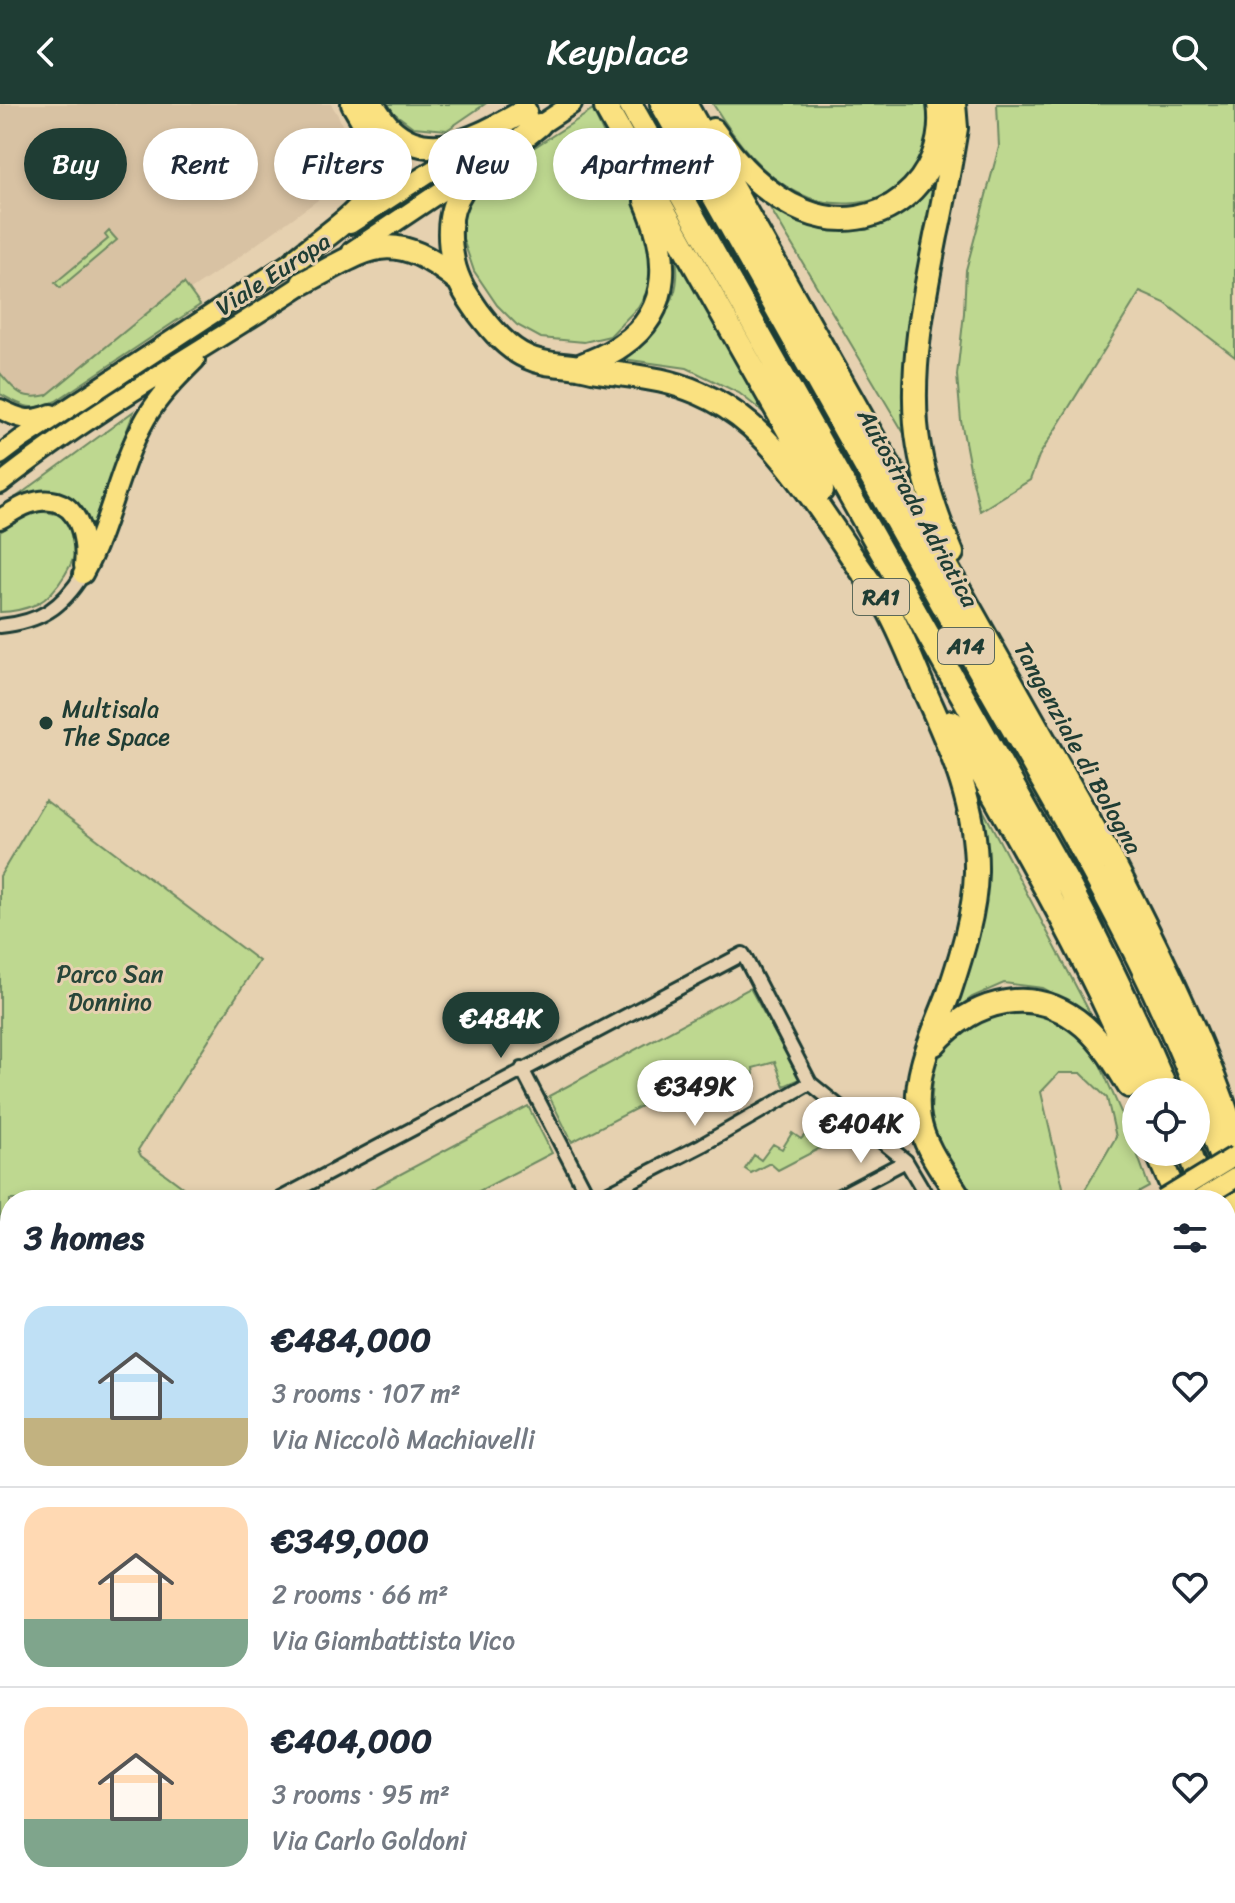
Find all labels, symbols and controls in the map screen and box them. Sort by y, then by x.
text: Keyplace [547,20,688,84]
icon: back [24,30,68,74]
icon: search [1167,30,1211,74]
chip: Buy [24,128,127,200]
chip: Rent [143,128,258,200]
chip: Filters [274,128,412,200]
chip: New [428,128,537,200]
chip: Apartment [553,128,741,200]
street label: Viale Europa [207,221,339,327]
street label: Autostrada Adriatica [845,399,991,616]
road number: RA1 [853,579,909,615]
road number: A14 [938,628,994,664]
street label: Tangenziale di Bologna [1002,634,1154,862]
place label: Multisala The Space [62,688,170,758]
marker: Multisala The Space [37,714,55,732]
park label: Parco San Donnino [56,953,164,1023]
pin: €484K [445,992,557,1060]
text: €484K [460,995,542,1041]
pin: €349K [639,1060,751,1128]
text: €349K [655,1063,735,1109]
map controls [1122,1078,1210,1166]
button: locate [1122,1078,1210,1166]
pin: €404K [805,1097,917,1165]
text: €404K [820,1100,902,1146]
text: 3 homes [24,1208,144,1268]
icon: filters [1168,1216,1212,1260]
text: €484,000 [272,1310,431,1370]
icon: home [88,1338,184,1434]
icon: heart [1168,1364,1212,1408]
text: 3 rooms · 107 m² [272,1370,461,1416]
text: Via Niccolò Machiavelli [272,1416,535,1462]
text: €349,000 [272,1511,429,1571]
icon: home [88,1539,184,1635]
icon: heart [1168,1565,1212,1609]
text: 2 rooms · 66 m² [272,1571,448,1617]
text: Via Giambattista Vico [272,1617,515,1663]
text: €404,000 [272,1711,432,1771]
icon: home [88,1739,184,1835]
icon: heart [1168,1765,1212,1809]
text: 3 rooms · 95 m² [272,1771,450,1817]
text: Via Carlo Goldoni [272,1817,466,1863]

